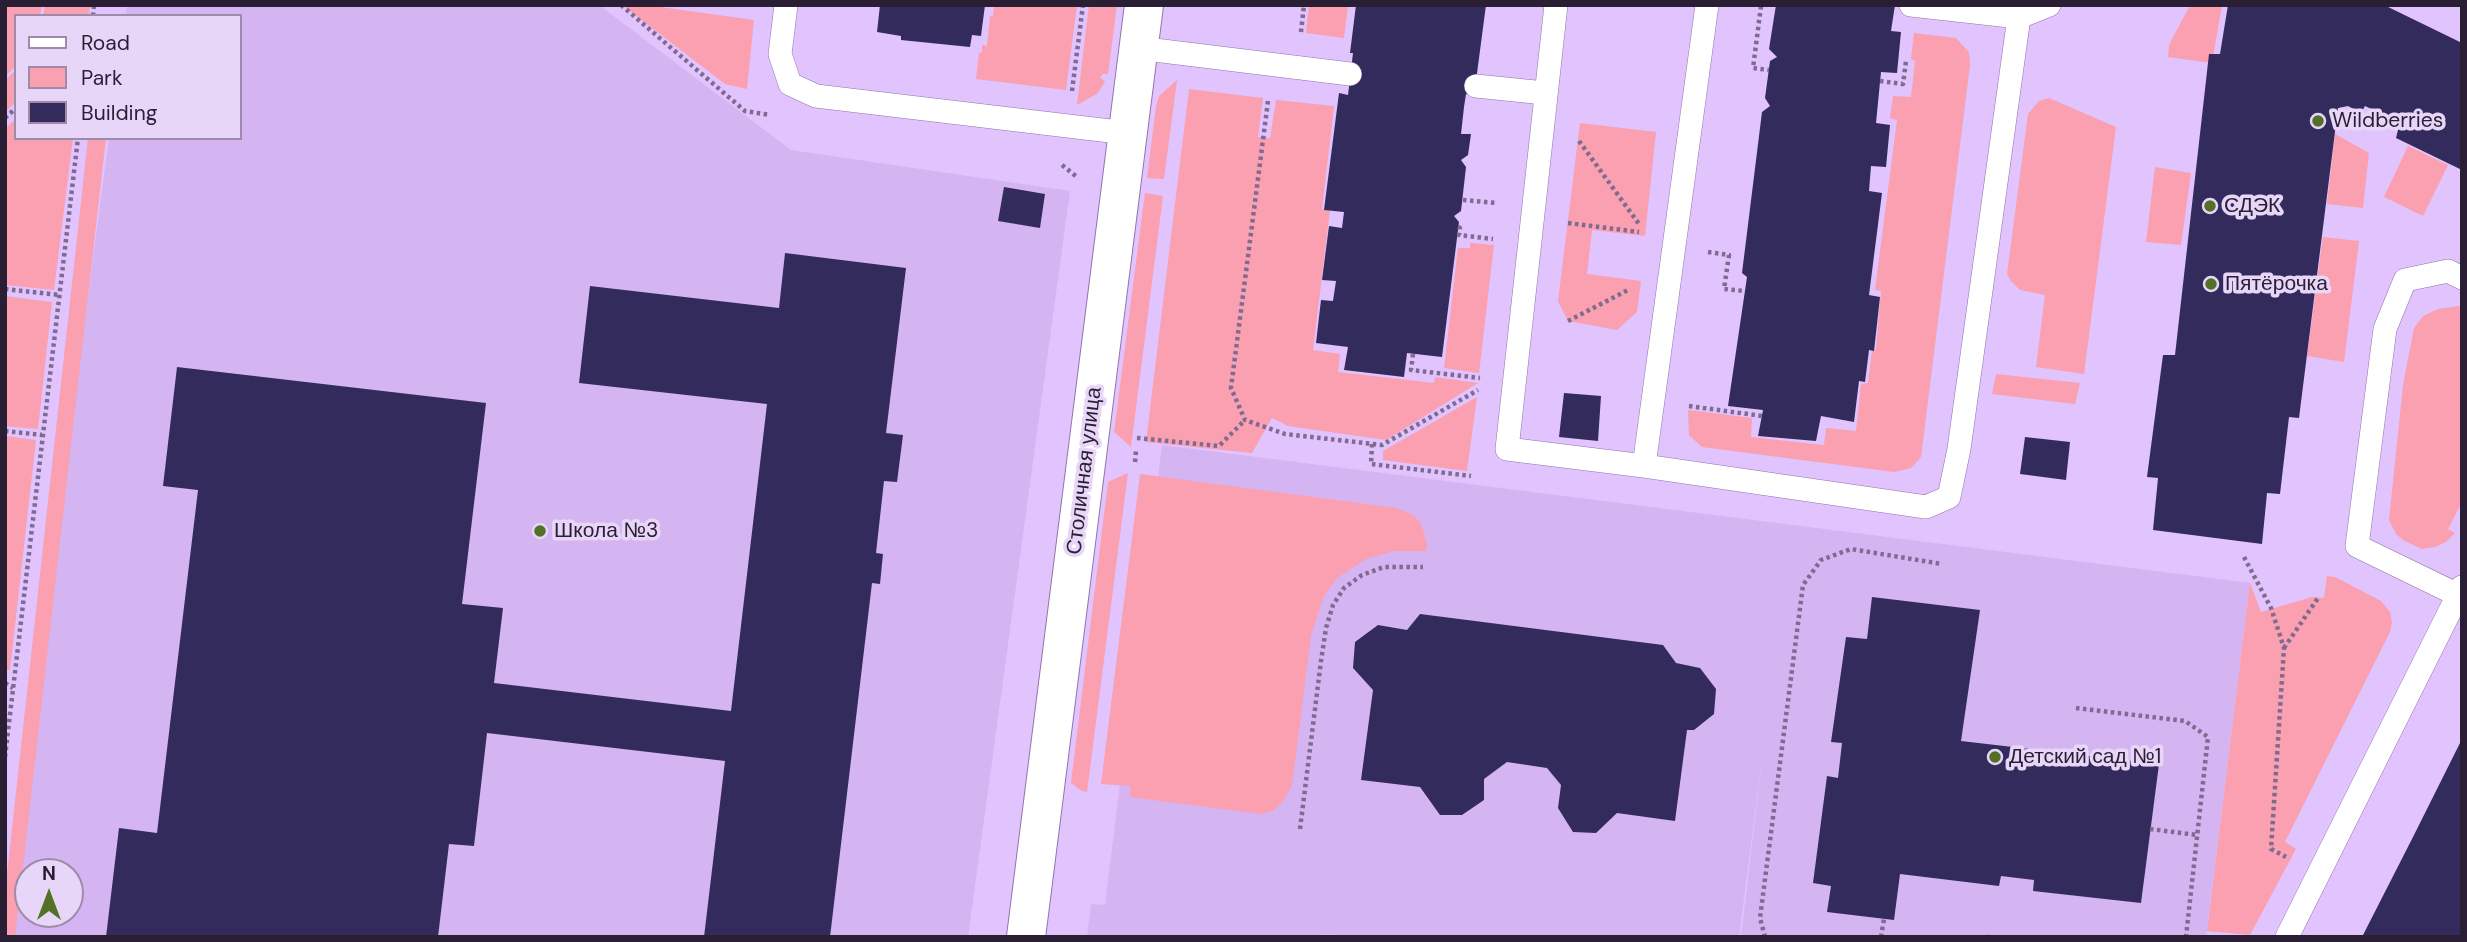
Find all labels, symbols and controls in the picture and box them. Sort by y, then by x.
legend [14,14,242,140]
text: Road [81,29,130,57]
text: Park [81,64,122,92]
text: Building [81,99,157,127]
place label: Wildberries [2332,108,2443,134]
marker: Wildberries [2310,113,2326,129]
place label: СДЭК [2224,193,2280,219]
marker: СДЭК [2202,198,2218,214]
place label: Пятёрочка [2225,271,2328,297]
marker: Пятёрочка [2203,276,2219,292]
street label: Столичная улица [1062,386,1108,556]
place label: Школа №3 [554,518,658,544]
marker: Школа №3 [532,523,548,539]
place label: Детский сад №1 [2009,744,2161,770]
marker: Детский сад №1 [1987,749,2003,765]
north arrow [14,858,84,928]
text: N [42,861,56,886]

